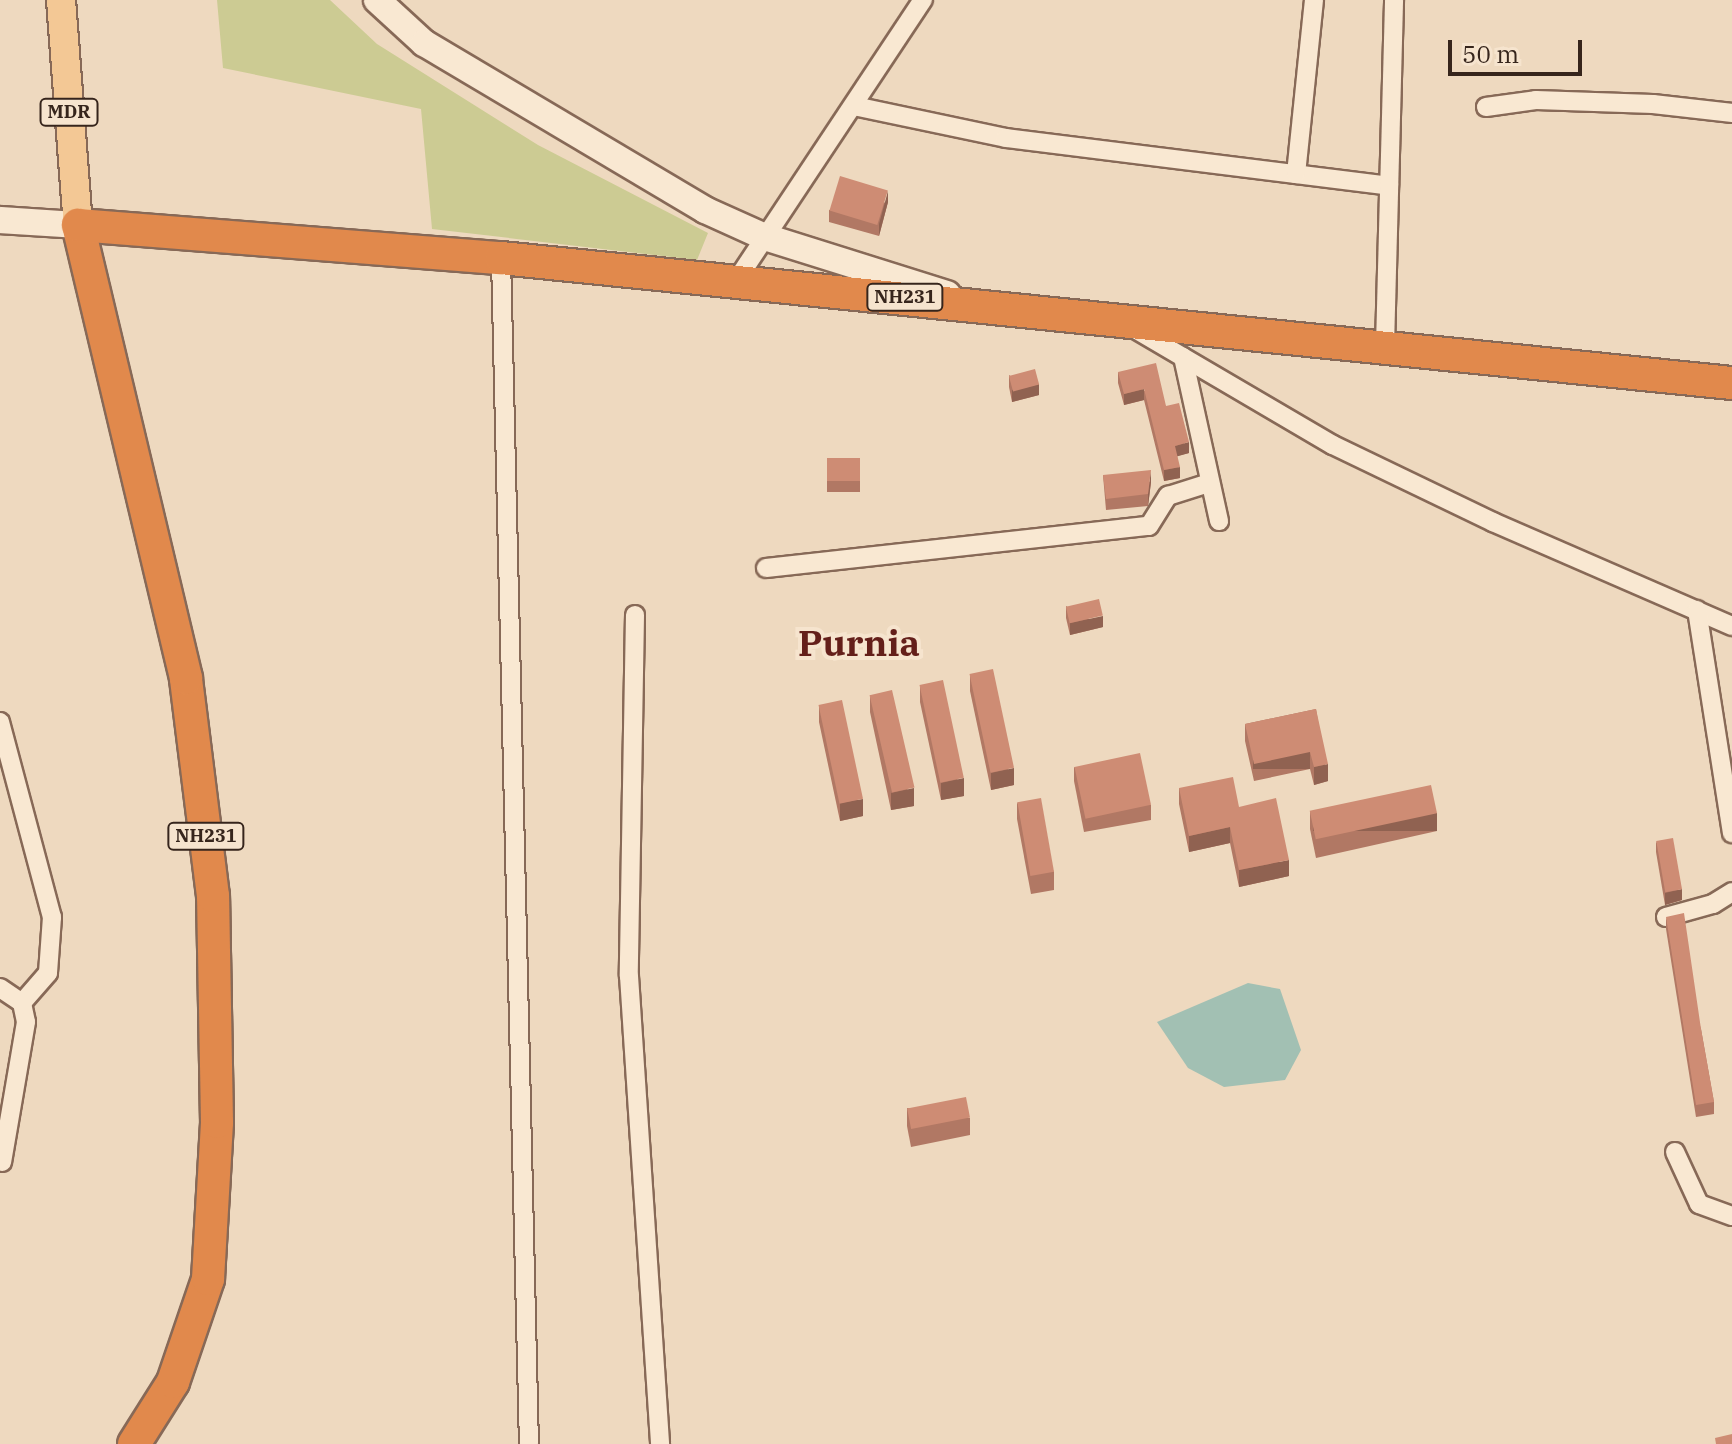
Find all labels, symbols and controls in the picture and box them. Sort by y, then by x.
scale bar [1452,24,1586,74]
text: 50 m [1462,38,1519,70]
road number: MDR [39,98,99,126]
road number: NH231 [865,283,945,311]
district label: Purnia [798,621,920,665]
road number: NH231 [166,822,246,850]

